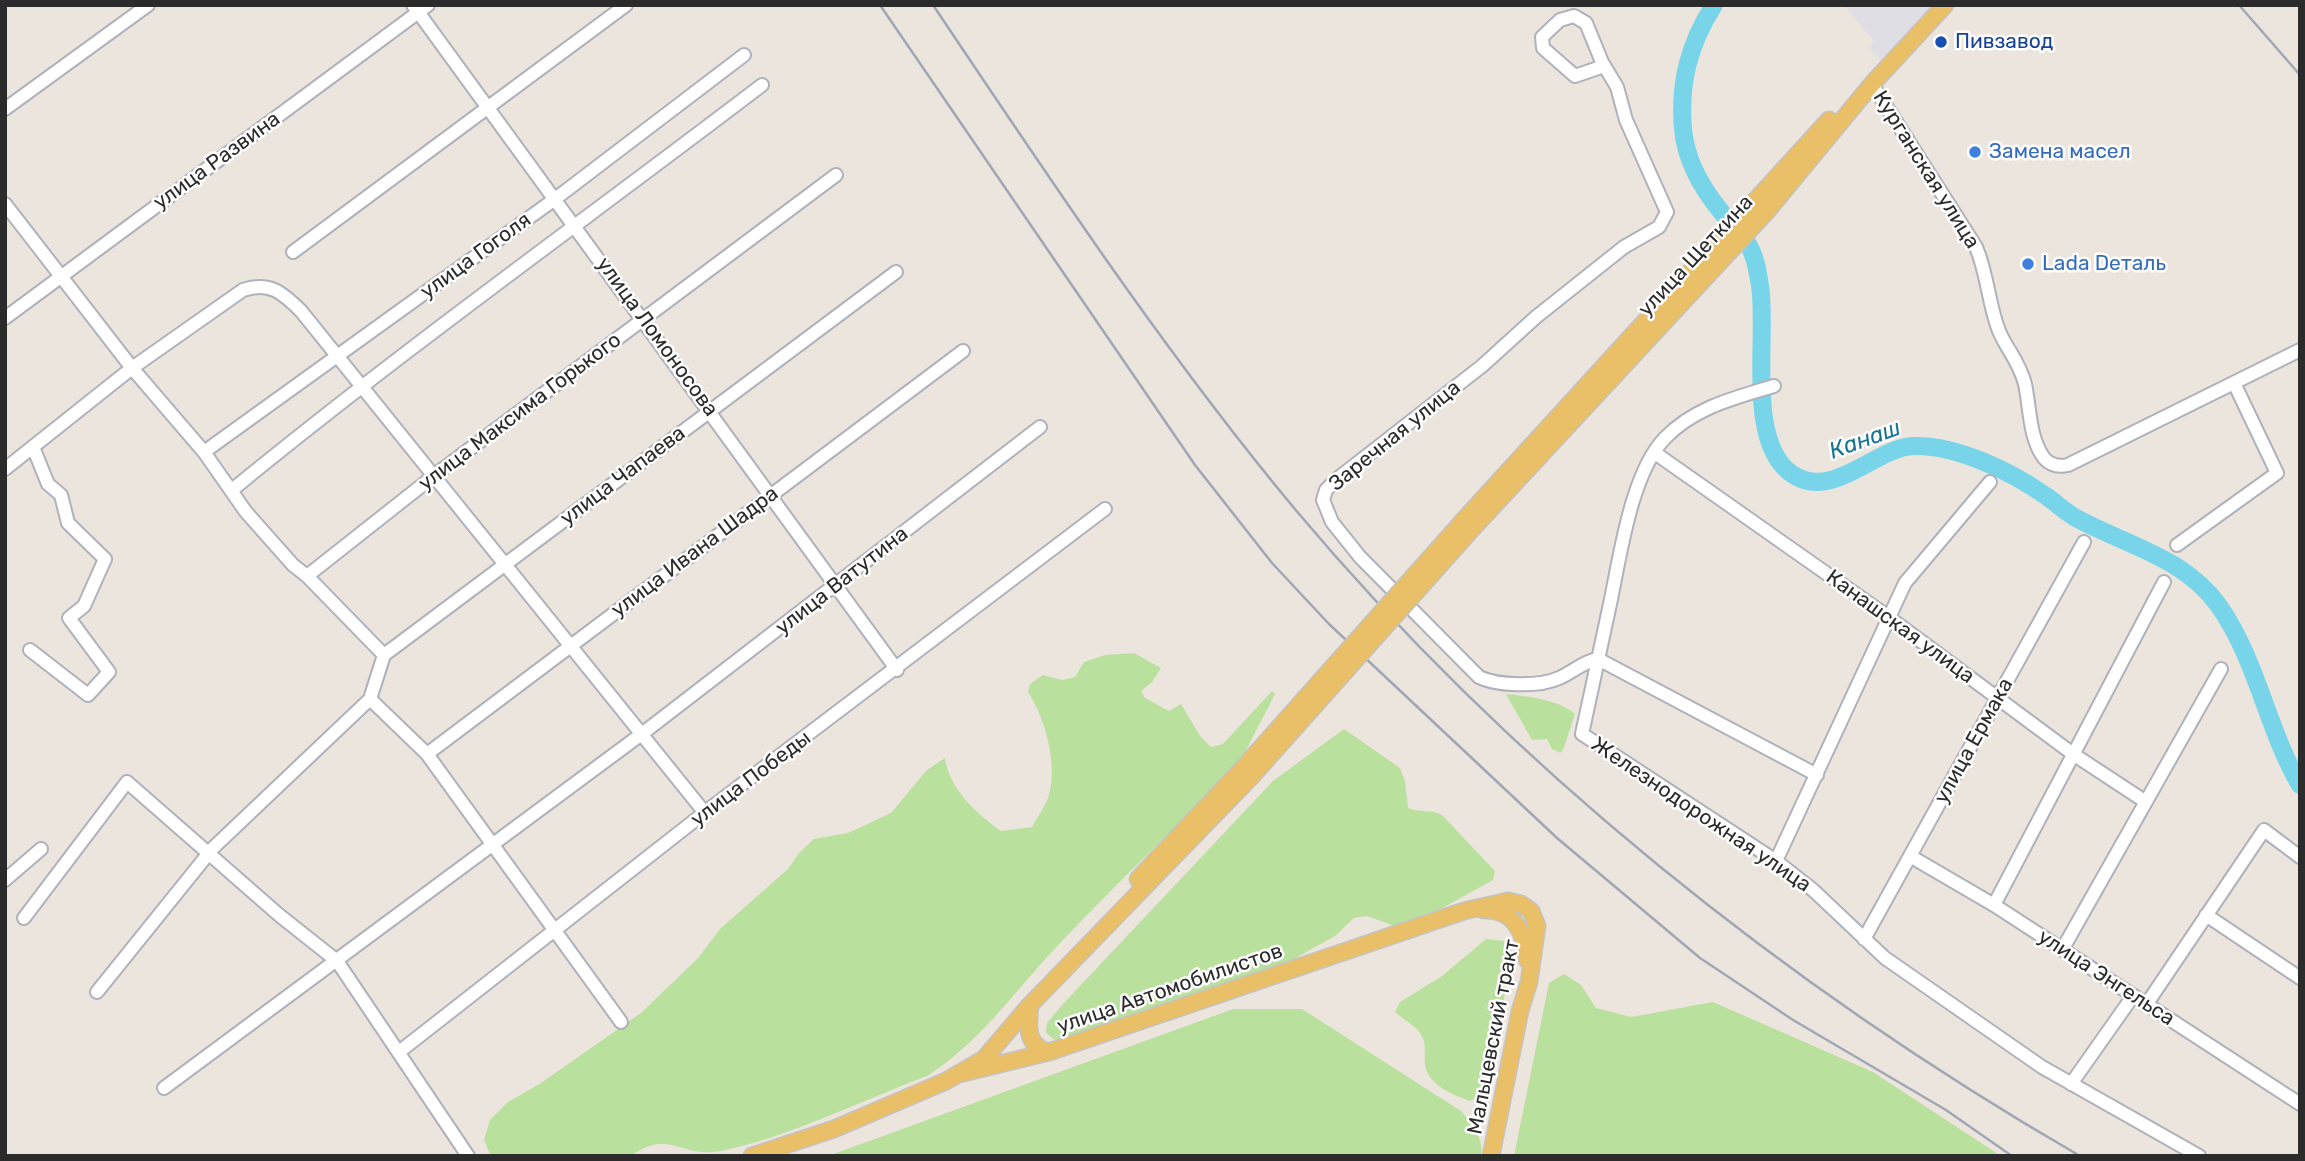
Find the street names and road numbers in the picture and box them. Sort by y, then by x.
street label: Курганская улица [1867,86,1985,254]
street label: улица Развина [149,107,285,215]
street label: улица Щеткина [1633,190,1759,322]
street label: улица Гоголя [416,208,536,304]
street label: улица Ломоносова [591,252,723,422]
street label: улица Максима Горького [414,328,626,496]
street label: Заречная улица [1324,375,1466,497]
street label: улица Чапаева [556,421,690,531]
street label: улица Ивана Шадра [607,481,783,623]
street label: улица Ватутина [771,521,913,641]
street label: Канашская улица [1821,565,1979,689]
street label: улица Ермака [1929,674,2019,808]
street label: улица Победы [686,726,816,832]
street label: Железнодорожная улица [1586,732,1816,898]
street label: улица Энгельса [2033,924,2179,1032]
street label: Мальцевский тракт [1463,937,1525,1137]
street label: улица Автомобилистов [1054,939,1286,1039]

